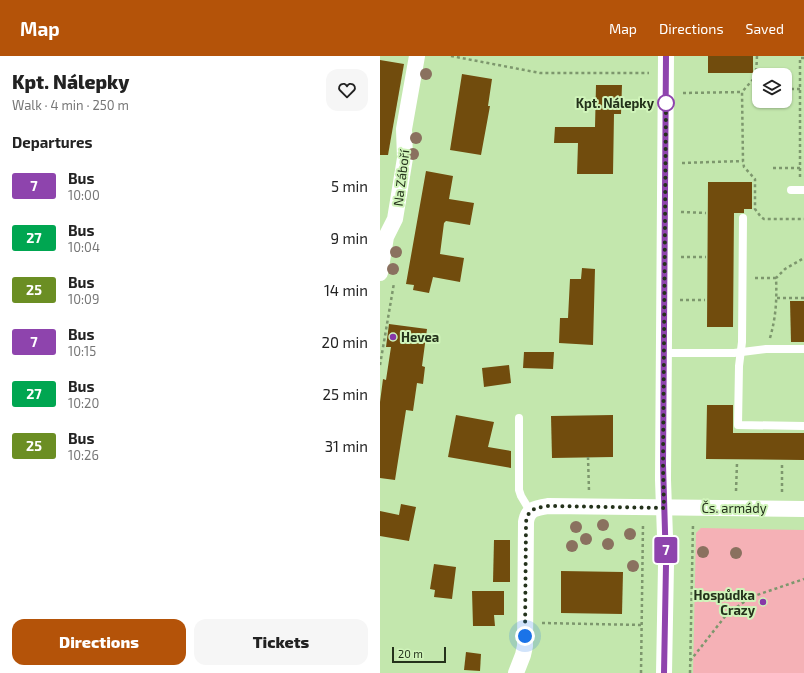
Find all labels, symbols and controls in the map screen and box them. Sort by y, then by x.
text: Map [20,17,60,40]
text: Map [609,20,637,37]
text: Directions [659,20,724,37]
text: Saved [746,20,784,37]
map controls [752,68,792,108]
button: layers [752,68,792,108]
button: heart [326,69,368,111]
text: Kpt. Nálepky [12,70,129,93]
marker: Kpt. Nálepky [657,94,675,112]
place label: Kpt. Nálepky [576,95,655,111]
text: Walk · 4 min · 250 m [12,97,129,113]
text: Departures [12,133,92,151]
street label: Na Záboří [390,148,413,207]
text: Bus [68,169,94,187]
text: 7 [30,177,38,194]
text: 5 min [331,177,368,195]
text: 10:00 [68,187,100,203]
text: Bus [68,221,94,239]
text: 27 [26,229,42,246]
text: 9 min [330,229,368,247]
text: 10:04 [68,239,100,255]
text: Bus [68,273,94,291]
text: 25 [26,281,42,298]
text: 14 min [324,281,368,299]
text: 10:09 [68,291,99,307]
text: Bus [68,325,94,343]
place label: Hevea [401,329,439,345]
marker: Hevea [388,332,398,342]
text: 7 [30,333,38,350]
text: 20 min [322,333,368,351]
text: 10:15 [68,343,96,359]
text: Bus [68,377,94,395]
text: 27 [26,385,42,402]
text: 25 min [323,385,368,403]
text: 10:20 [68,395,99,411]
text: Bus [68,429,94,447]
text: 25 [26,437,42,454]
text: 31 min [325,437,368,455]
text: 10:26 [68,447,99,463]
street label: Čs. armády [701,500,767,516]
line badge: 7 [653,537,679,563]
text: 7 [662,541,670,558]
place label: Hospůdka Crazy [693,587,756,618]
marker: Hospůdka Crazy [758,597,768,607]
button: Directions [12,619,186,665]
button: Tickets [194,619,368,665]
your location [515,626,535,646]
scale bar [392,645,446,664]
text: 20 m [398,647,423,660]

